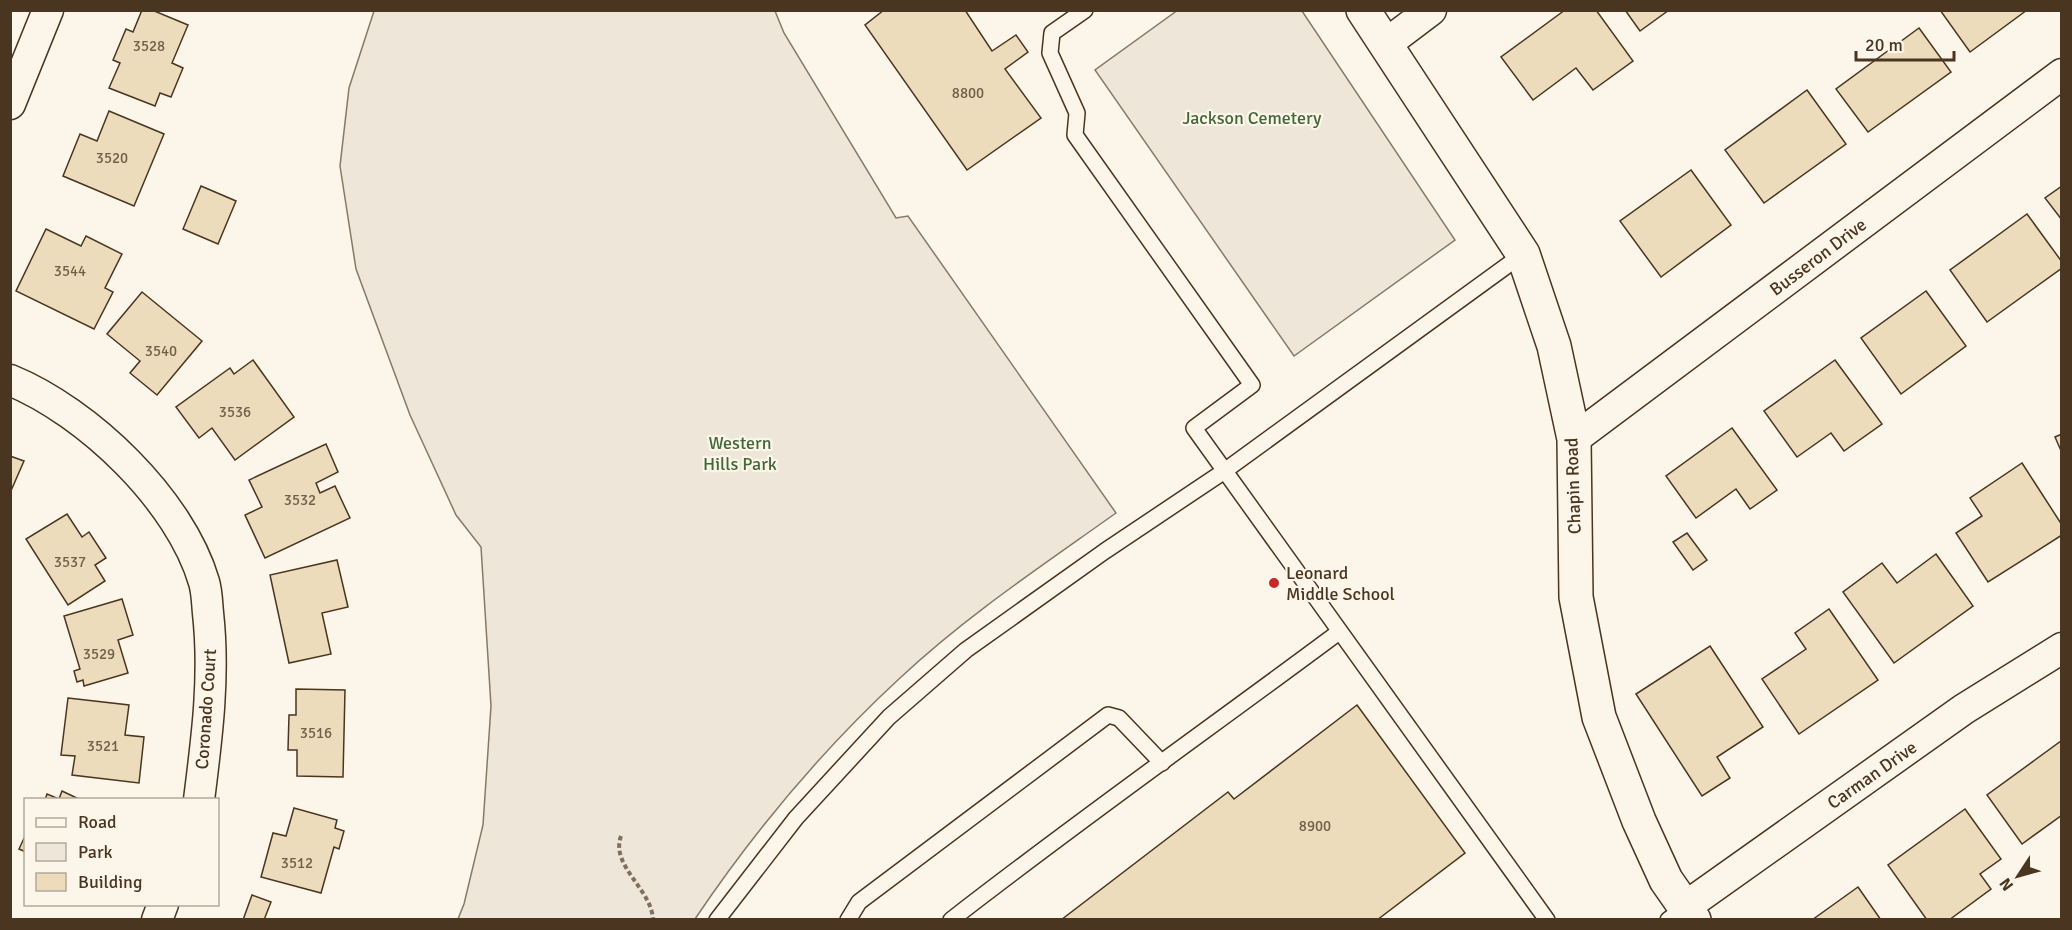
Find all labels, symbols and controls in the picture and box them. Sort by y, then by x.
scale bar [1856,24,1954,62]
text: 20 m [1865,34,1903,56]
house number: 3528 [133,37,165,55]
house number: 8800 [952,84,984,102]
park label: Jackson Cemetery [1183,107,1322,129]
house number: 3520 [96,149,128,167]
street label: Busseron Drive [1765,214,1871,300]
house number: 3544 [54,262,86,280]
house number: 3540 [145,342,177,360]
house number: 3536 [219,403,251,421]
park label: Western Hills Park [703,432,777,475]
street label: Chapin Road [1560,437,1586,535]
house number: 3532 [284,491,316,509]
house number: 3537 [54,553,86,571]
place label: Leonard Middle School [1286,562,1395,605]
marker: Leonard Middle School [1267,576,1281,590]
house number: 3529 [83,645,115,663]
street label: Coronado Court [191,648,221,770]
house number: 3516 [300,724,332,742]
street label: Carman Drive [1823,736,1921,814]
house number: 3521 [87,737,119,755]
legend [24,798,219,906]
text: Road [78,811,117,833]
house number: 8900 [1299,817,1331,835]
text: Park [78,841,113,863]
north arrow [1988,846,2048,906]
house number: 3512 [281,854,313,872]
text: Building [78,871,142,893]
text: N [1995,874,2018,895]

